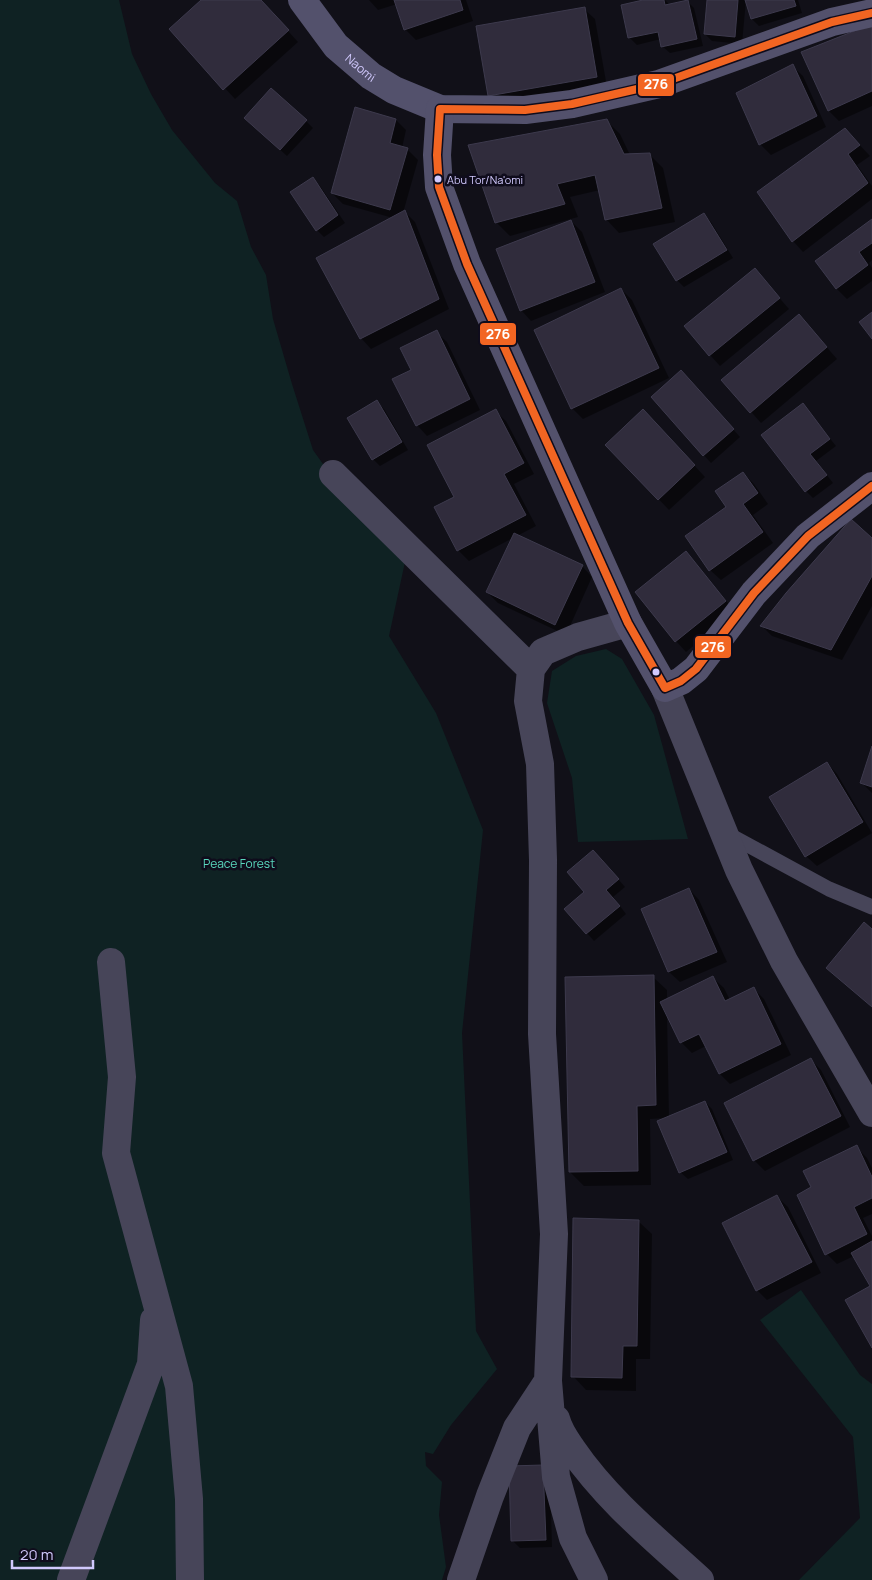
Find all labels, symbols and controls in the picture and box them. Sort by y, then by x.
street label: Naomi [342,50,379,85]
line badge: 276 [637,73,675,97]
text: 276 [644,74,668,93]
place label: Abu Tor/Na'omi [447,172,523,187]
marker: Abu Tor/Na'omi [433,174,443,184]
line badge: 276 [479,322,517,346]
text: 276 [486,324,510,343]
line badge: 276 [694,635,732,659]
text: 276 [701,637,725,656]
unlabelled marker [651,667,661,677]
park label: Peace Forest [203,855,275,872]
scale bar [12,1538,94,1570]
text: 20 m [20,1544,53,1565]

